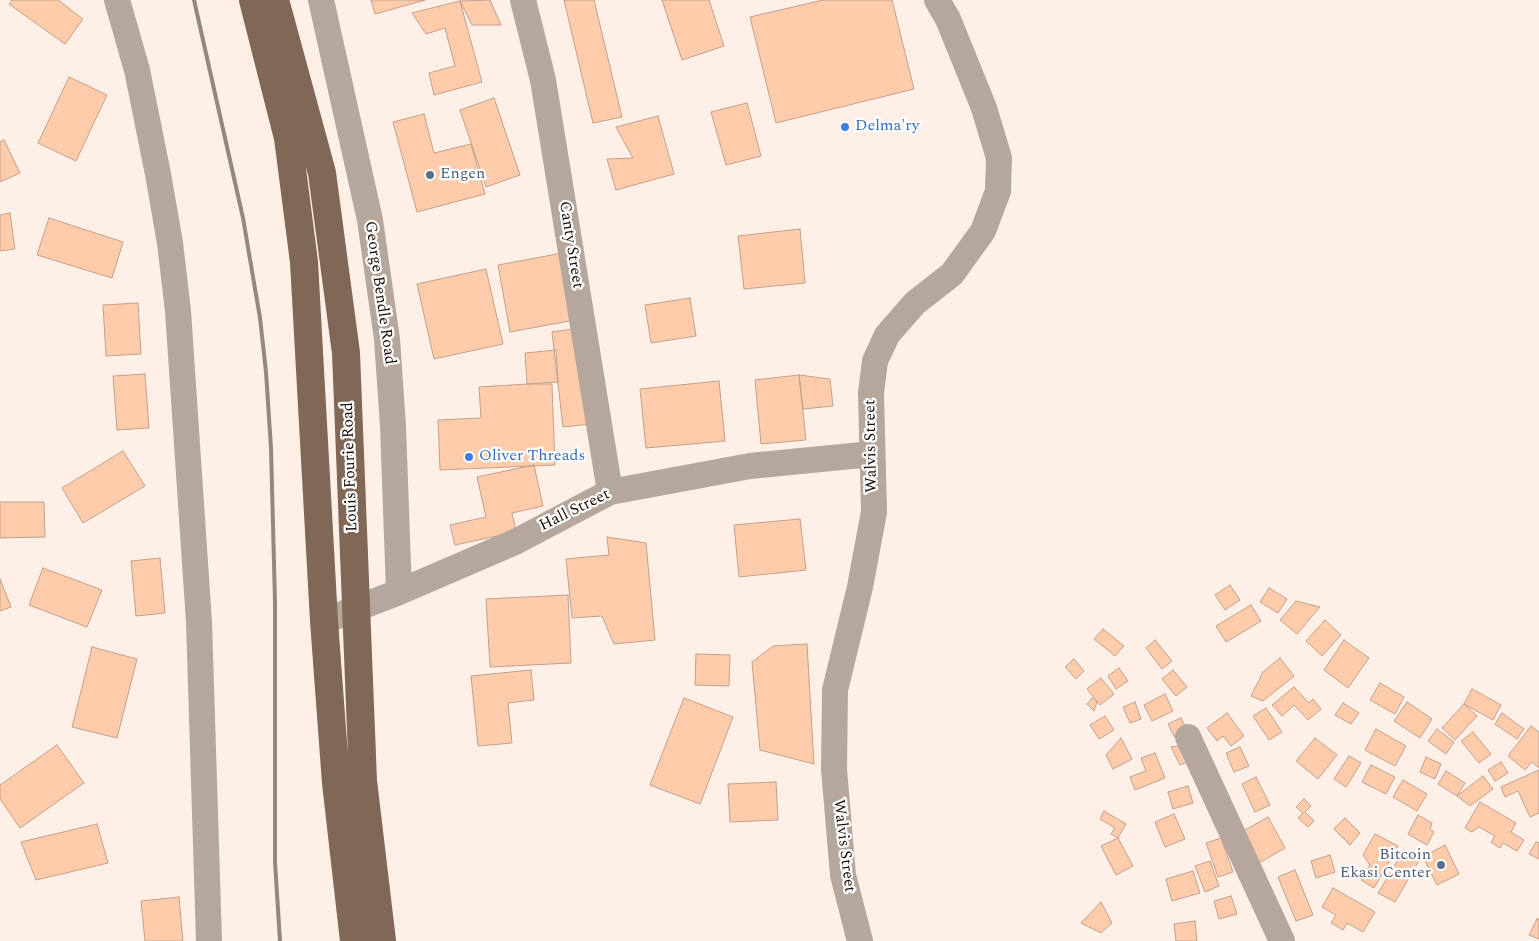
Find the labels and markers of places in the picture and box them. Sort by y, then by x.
place label: Delma'ry [855,117,919,137]
marker: Delma'ry [839,121,851,133]
place label: Engen [440,165,485,185]
marker: Engen [424,169,436,181]
place label: Oliver Threads [479,447,585,467]
marker: Oliver Threads [463,451,475,463]
place label: Bitcoin Ekasi Center [1340,846,1431,884]
marker: Bitcoin Ekasi Center [1435,859,1447,871]

